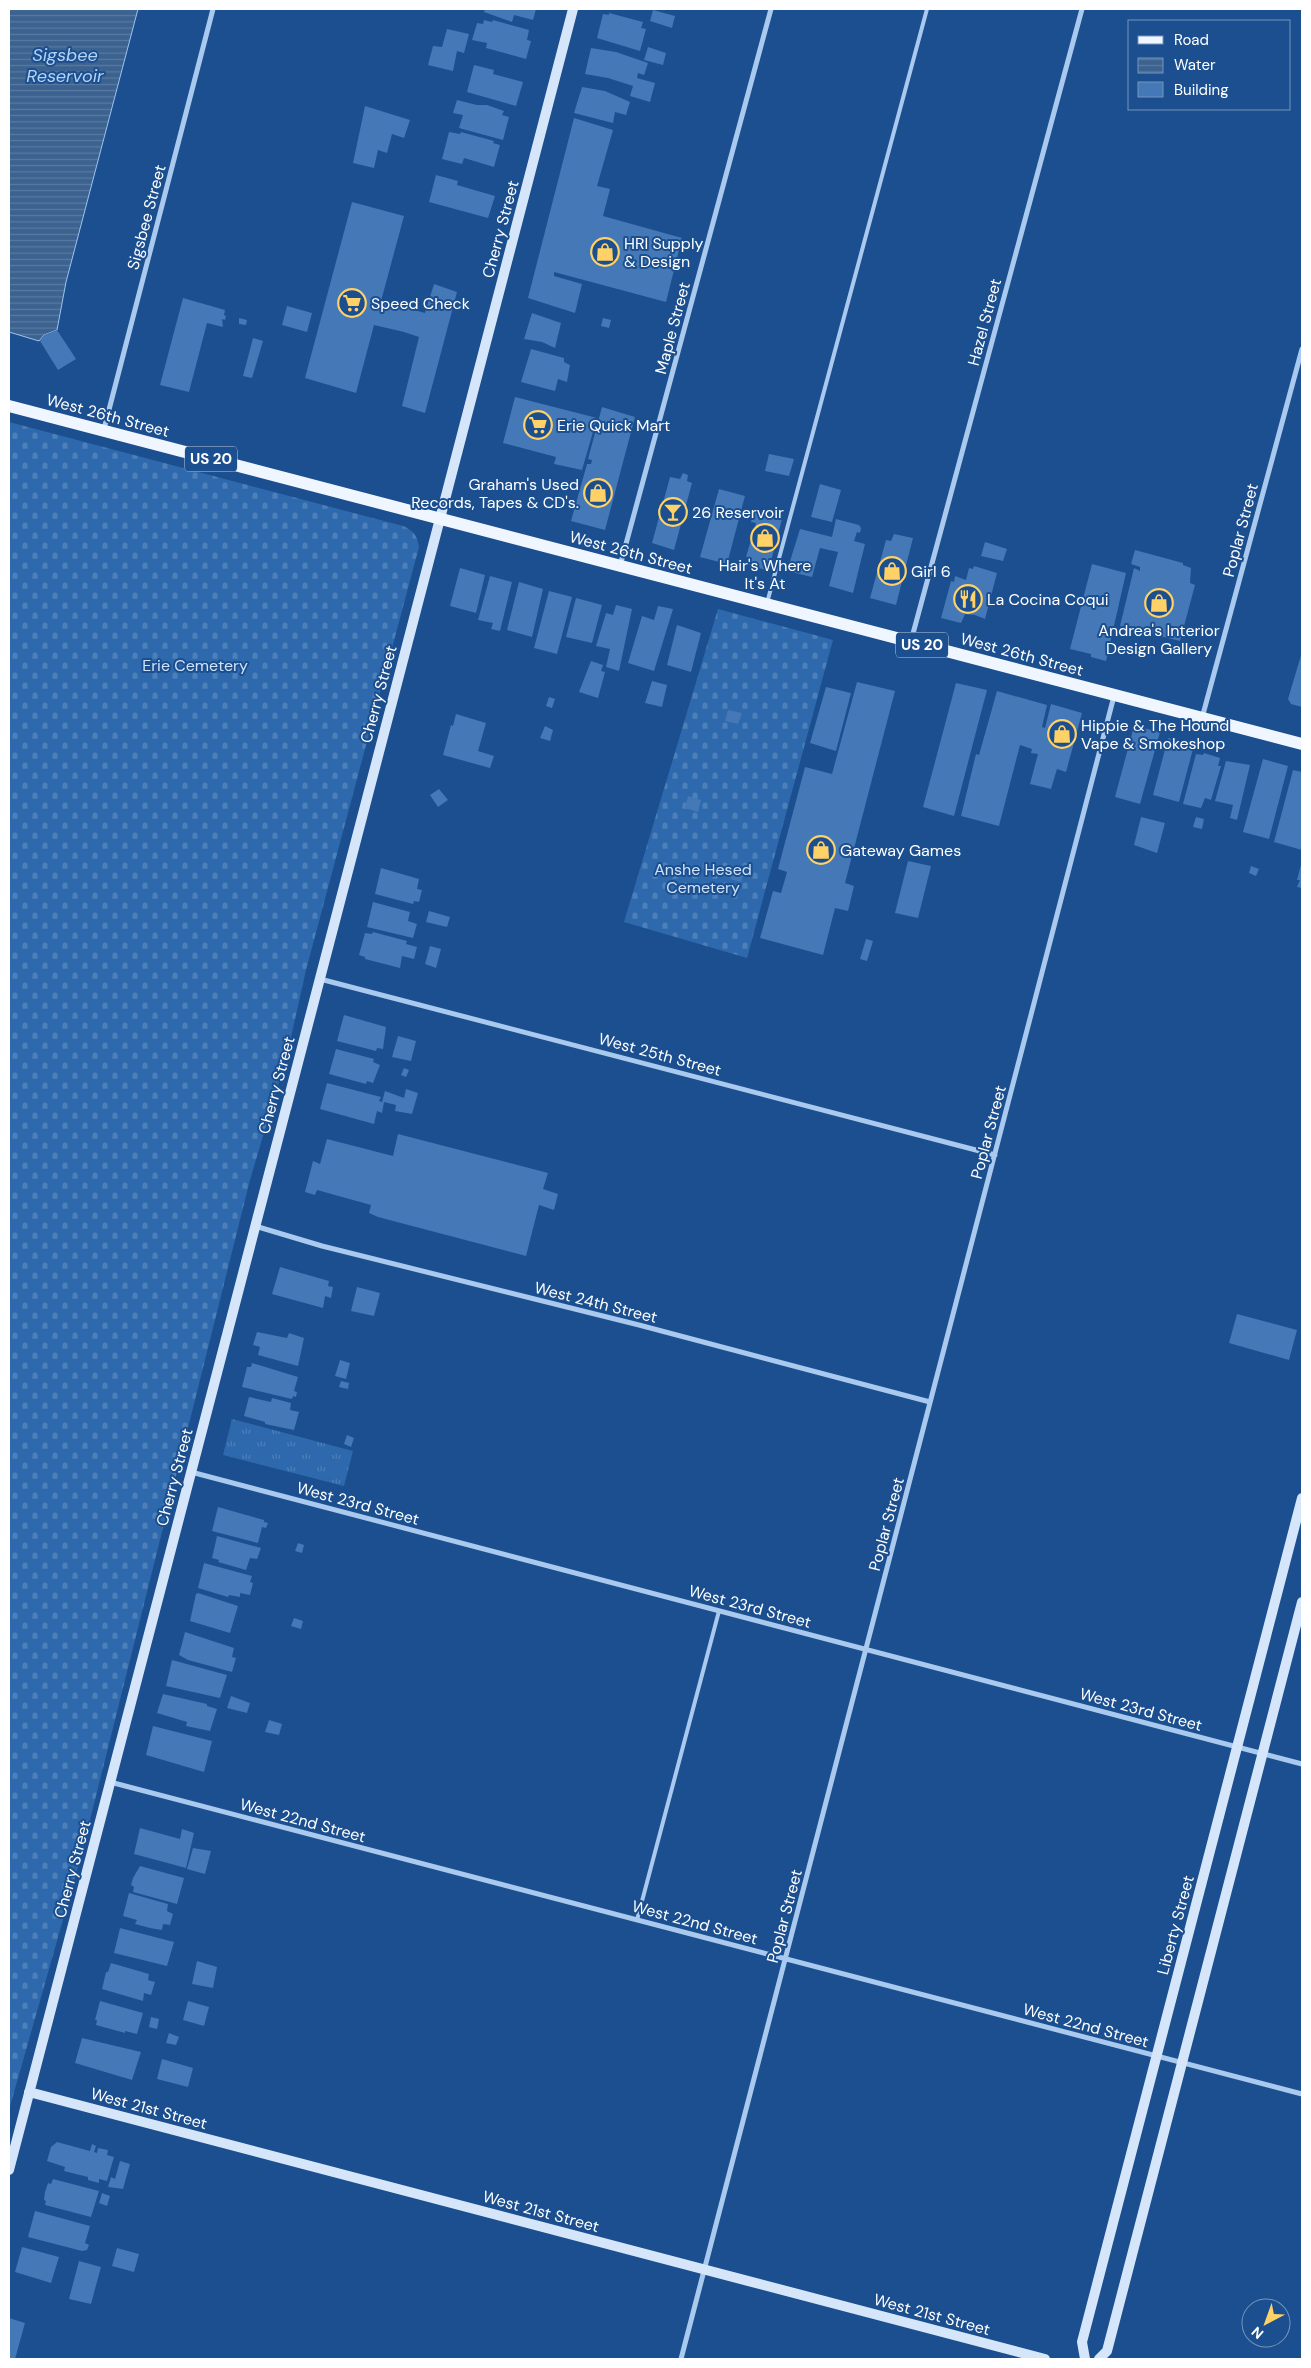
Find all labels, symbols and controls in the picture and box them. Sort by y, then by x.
legend [1128,20,1291,110]
text: Road [1174,30,1209,50]
water label: Sigsbee Reservoir [26,43,105,88]
text: Water [1174,55,1216,75]
text: Building [1174,80,1229,100]
street label: Sigsbee Street [122,162,171,272]
street label: Cherry Street [477,178,524,280]
place label: HRI Supply & Design [624,233,703,272]
shop icon: HRI Supply & Design [590,237,620,267]
street label: Hazel Street [963,276,1006,368]
street label: Maple Street [650,280,695,376]
supermarket icon: Speed Check [337,288,367,318]
place label: Speed Check [371,293,470,314]
street label: West 26th Street [44,389,172,442]
supermarket icon: Erie Quick Mart [523,410,553,440]
place label: Erie Quick Mart [557,415,670,436]
road number: US 20 [185,446,237,472]
place label: Graham's Used Records, Tapes & CD's. [411,474,579,513]
shop icon: Graham's Used Records, Tapes & CD's. [583,478,613,508]
street label: Poplar Street [1218,481,1263,579]
bar icon: 26 Reservoir [658,497,688,527]
place label: 26 Reservoir [692,502,784,523]
shop icon: Hair's Where It's At [750,523,780,553]
street label: West 26th Street [567,526,695,579]
place label: Hair's Where It's At [719,555,811,594]
shop icon: Girl 6 [877,556,907,586]
place label: Girl 6 [911,561,951,582]
restaurant icon: La Cocina Coqui [953,584,983,614]
shop icon: Andrea's Interior Design Gallery [1144,588,1174,618]
place label: La Cocina Coqui [987,589,1109,610]
place label: Andrea's Interior Design Gallery [1098,620,1220,659]
street label: West 26th Street [958,628,1086,681]
road number: US 20 [896,632,948,658]
street label: Cherry Street [355,643,402,745]
park label: Erie Cemetery [142,655,248,676]
place label: Hippie & The Hound Vape & Smokeshop [1081,715,1229,754]
shop icon: Hippie & The Hound Vape & Smokeshop [1047,719,1077,749]
shop icon: Gateway Games [806,835,836,865]
place label: Gateway Games [840,840,961,861]
park label: Anshe Hesed Cemetery [654,859,752,898]
street label: West 25th Street [596,1028,723,1081]
street label: Cherry Street [253,1034,300,1136]
street label: Poplar Street [966,1083,1011,1181]
street label: West 24th Street [532,1277,659,1328]
street label: Cherry Street [151,1426,198,1528]
street label: Poplar Street [864,1475,909,1573]
street label: West 23rd Street [294,1477,421,1530]
street label: West 23rd Street [686,1580,813,1633]
street label: West 23rd Street [1077,1683,1204,1736]
street label: West 22nd Street [238,1794,368,1847]
street label: Cherry Street [49,1818,96,1920]
street label: Poplar Street [762,1867,807,1965]
street label: Liberty Street [1152,1873,1199,1977]
street label: West 22nd Street [630,1896,760,1949]
street label: West 22nd Street [1021,1999,1151,2052]
street label: West 21st Street [88,2083,209,2134]
street label: West 21st Street [480,2186,601,2237]
street label: West 21st Street [871,2289,992,2340]
north arrow [1241,2298,1291,2348]
text: N [1248,2323,1267,2343]

